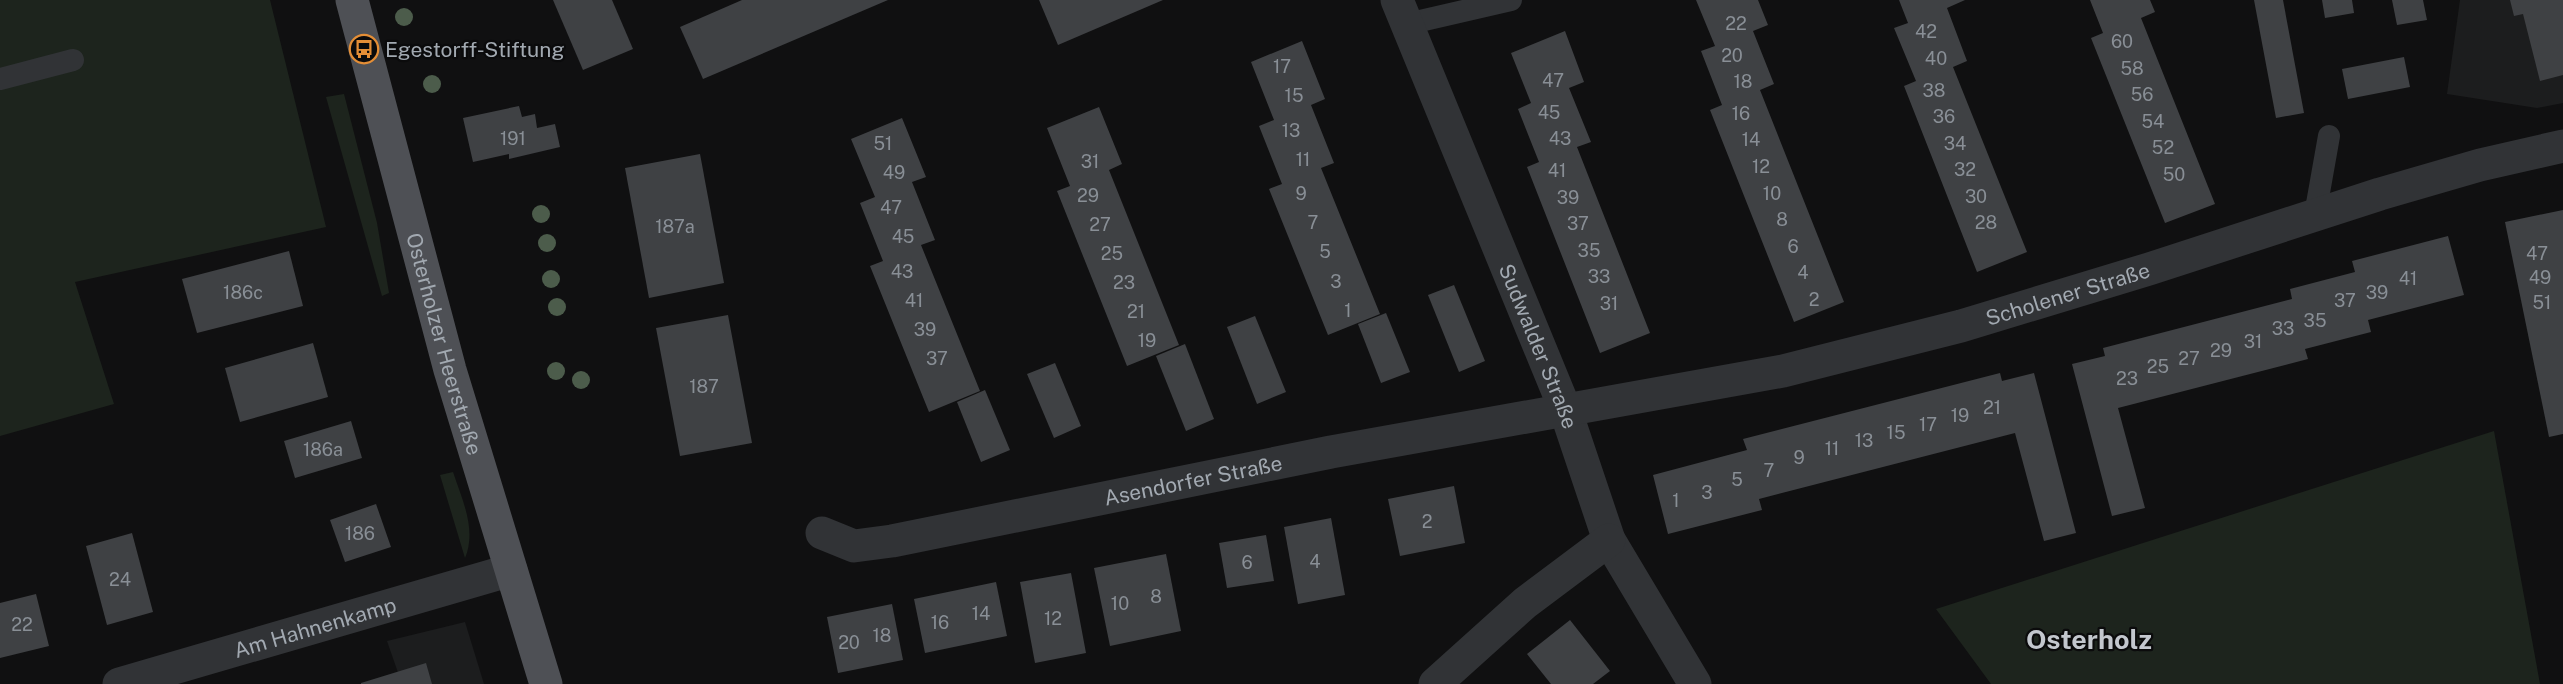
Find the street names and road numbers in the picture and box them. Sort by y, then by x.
street label: Osterholzer Heerstraße [402,230,488,458]
street label: Scholener Straße [1983,257,2153,330]
street label: Sudwalder Straße [1494,260,1583,432]
street label: Asendorfer Straße [1102,450,1284,510]
street label: Am Hahnenkamp [231,592,399,662]

